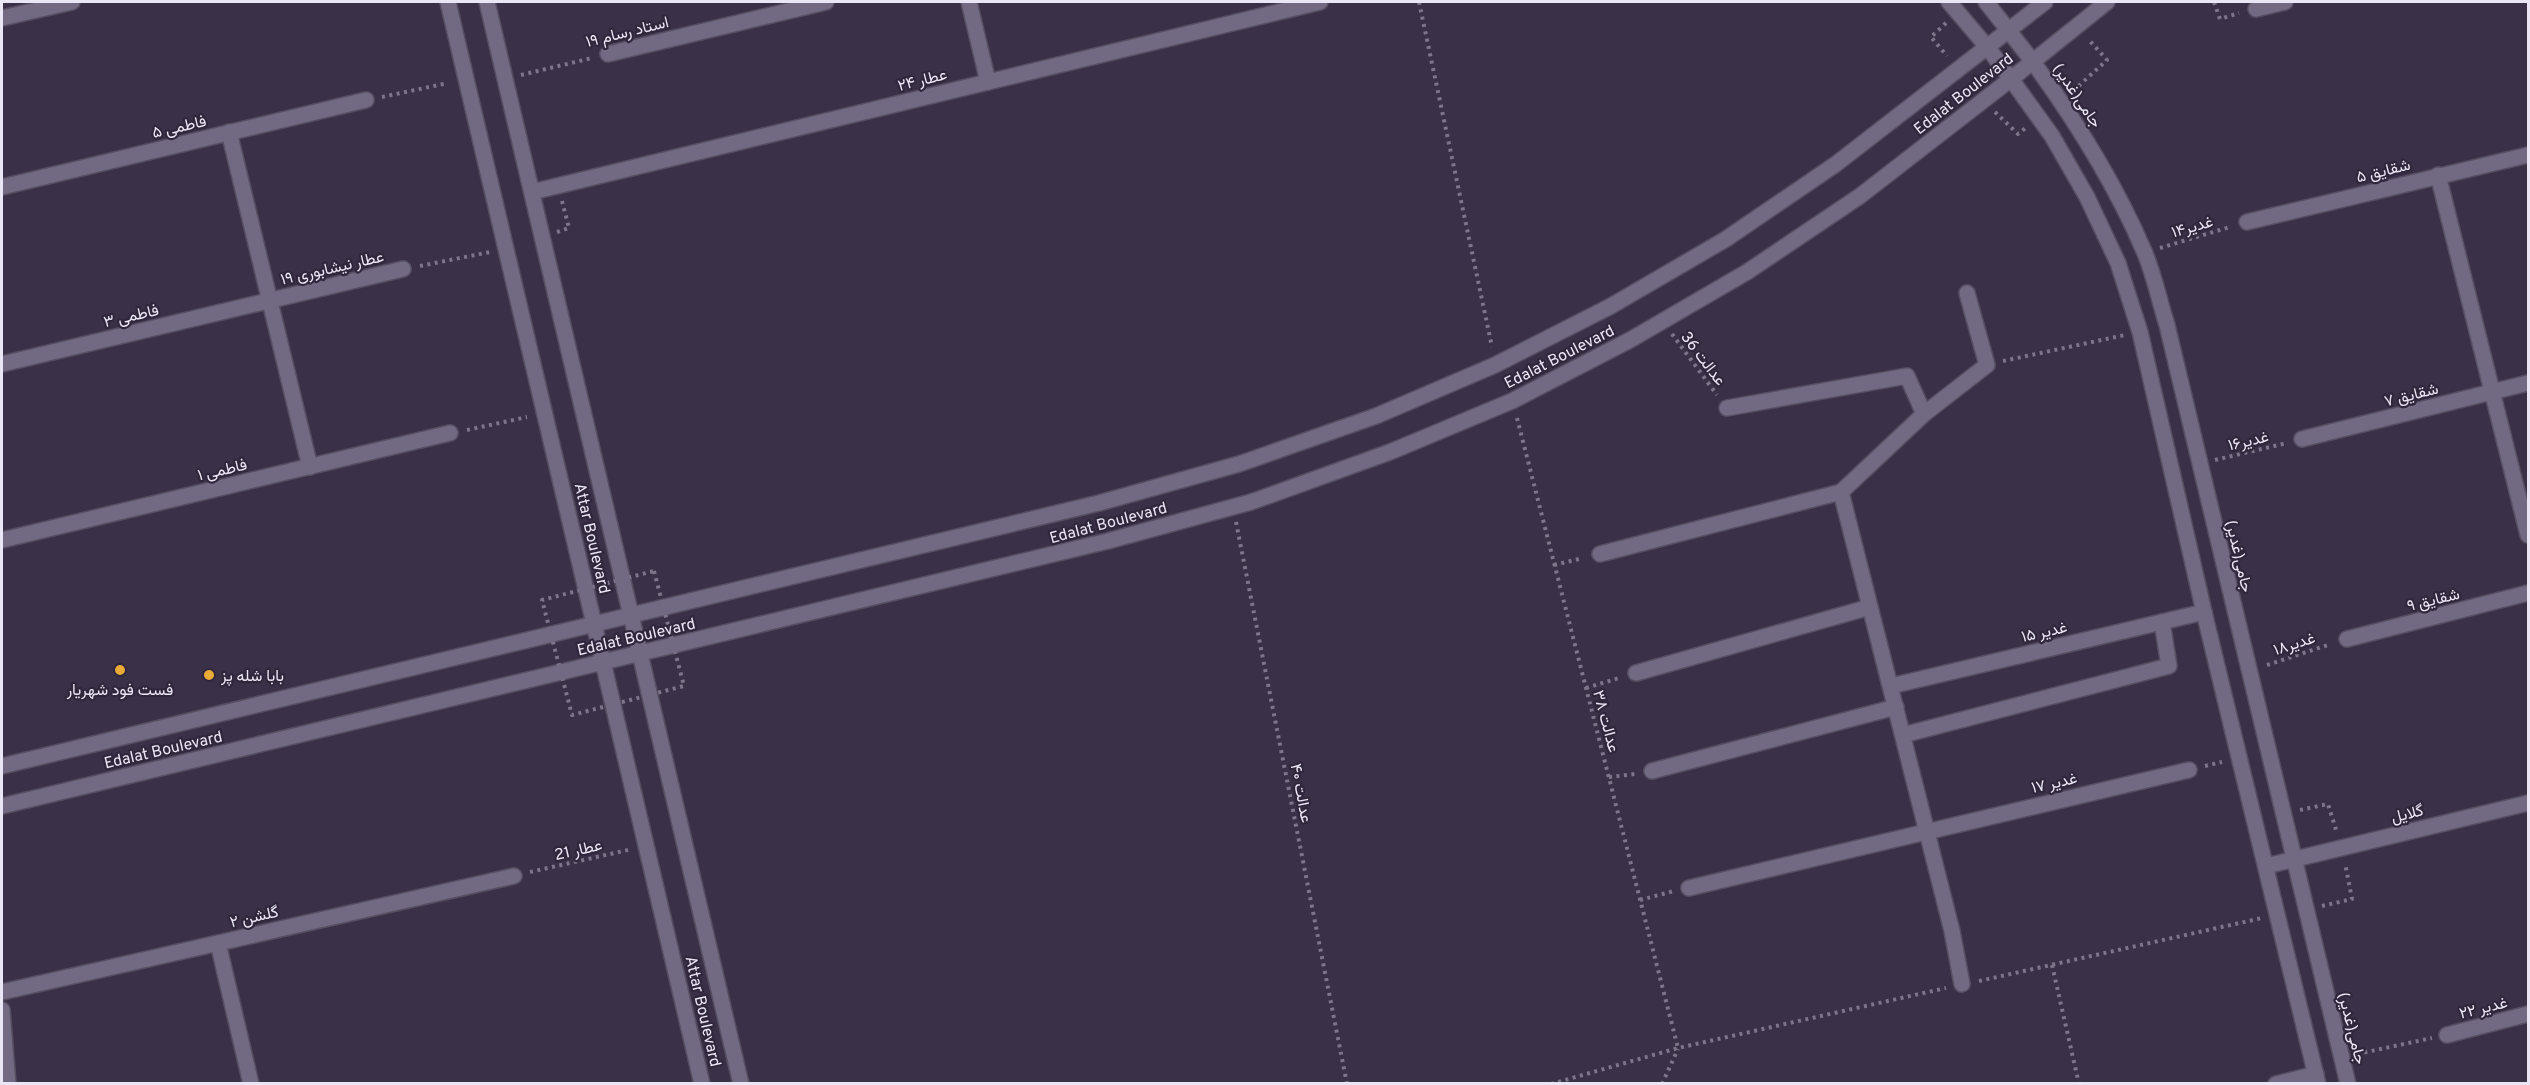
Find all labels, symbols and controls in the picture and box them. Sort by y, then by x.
street label: استاد رسام ۱۹ [584,13,671,53]
street label: Edalat Boulevard [1910,49,2018,140]
street label: جامی(غدیر) [2047,60,2105,132]
street label: عطار ۲۴ [896,65,949,97]
street label: فاطمی ۵ [150,112,208,144]
street label: شقایق ۵ [2354,156,2413,188]
street label: غدیر۱۴ [2169,212,2216,243]
street label: عطار نیشابوری ۱۹ [279,247,386,291]
street label: فاطمی ۳ [102,301,161,333]
street label: Edalat Boulevard [1501,321,1618,394]
street label: عدالت 36 [1675,328,1729,390]
street label: شقایق ۷ [2382,380,2441,412]
street label: غدیر۱۶ [2226,428,2271,456]
street label: فاطمی ۱ [196,456,249,486]
street label: Attar Boulevard [569,481,614,596]
street label: Edalat Boulevard [1047,499,1170,549]
street label: جامی(غدیر) [2220,518,2256,595]
street label: شقایق ۹ [2405,585,2462,617]
street label: Edalat Boulevard [575,615,698,661]
street label: غدیر ۱۵ [2020,618,2069,648]
street label: غدیر۱۸ [2271,629,2318,661]
marker: فست فود شهریار [113,663,127,677]
place label: بابا شله پز [220,667,284,687]
marker: بابا شله پز [202,668,216,682]
place label: فست فود شهریار [66,681,173,701]
street label: عدالت ۳۸ [1587,688,1623,755]
street label: Edalat Boulevard [102,728,225,774]
street label: عدالت ۴۰ [1285,762,1316,825]
street label: غدیر ۱۷ [2030,769,2079,799]
street label: گلایل [2389,801,2426,829]
street label: عطار 21 [553,836,604,866]
street label: گلشن ۲ [228,903,281,933]
street label: Attar Boulevard [680,954,725,1069]
street label: جامی(غدیر) [2332,990,2370,1067]
street label: غدیر ۲۲ [2457,993,2510,1025]

